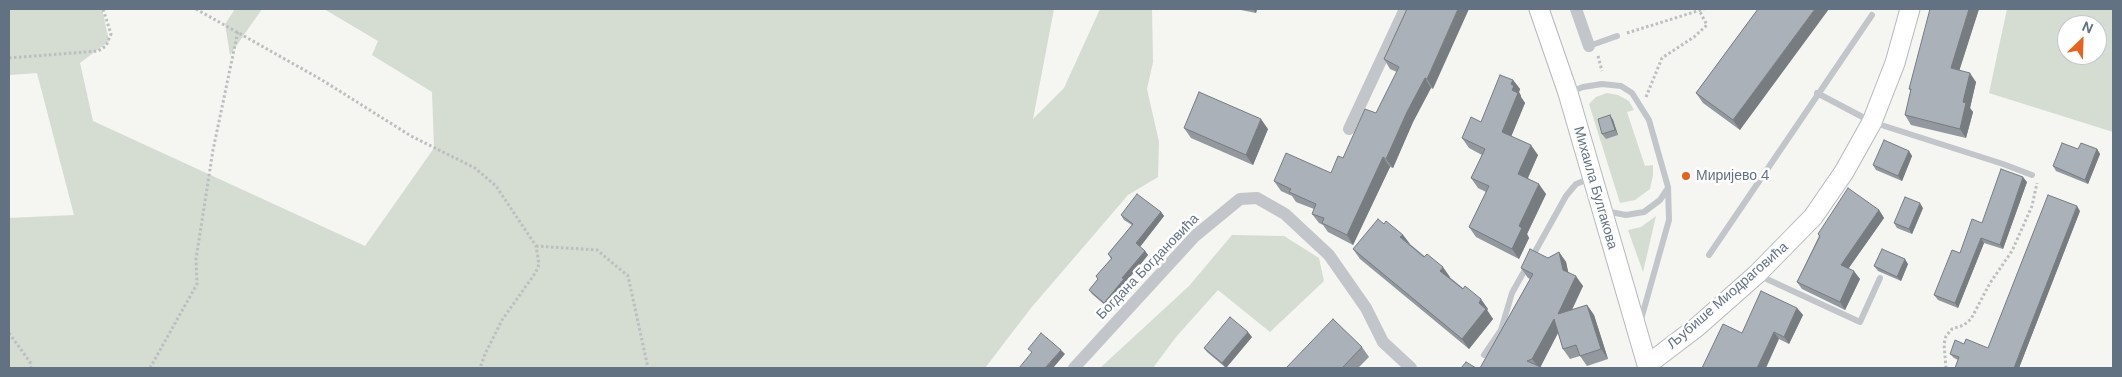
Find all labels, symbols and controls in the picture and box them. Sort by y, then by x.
north arrow [2057,15,2107,65]
text: N [2079,17,2096,38]
street label: Михаила Булгакова [1569,125,1621,251]
place label: Миријево 4 [1696,168,1769,184]
marker: Миријево 4 [1680,170,1692,182]
street label: Богдана Богдановића [1093,211,1203,323]
street label: Љубише Миодраговића [1664,239,1792,353]

